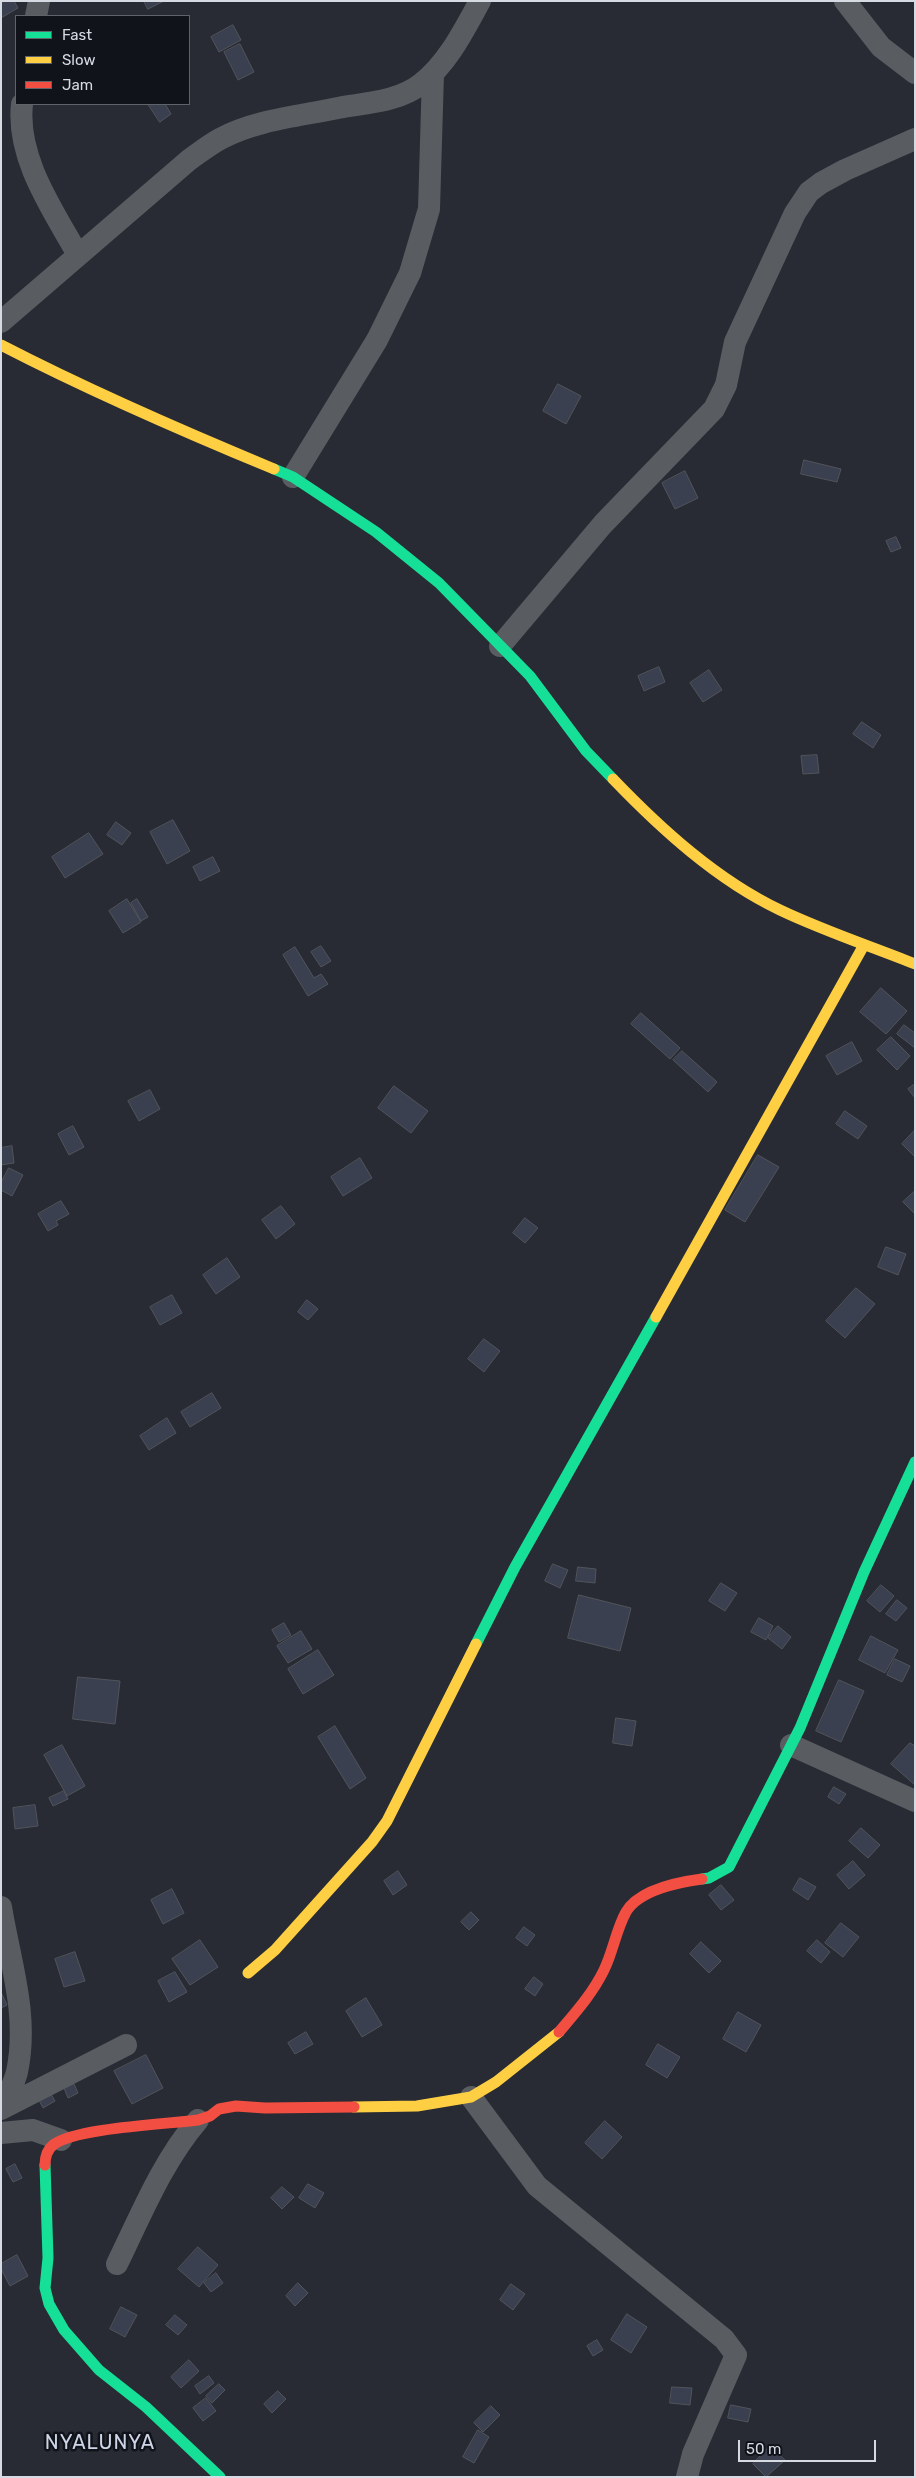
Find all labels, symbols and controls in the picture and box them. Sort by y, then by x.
legend [15,15,190,105]
text: Fast [62,26,92,44]
text: Slow [62,51,95,69]
text: Jam [62,76,93,94]
scale bar [741,2430,878,2462]
district label: NYALUNYA [44,2431,156,2455]
text: 50 m [746,2440,781,2458]

